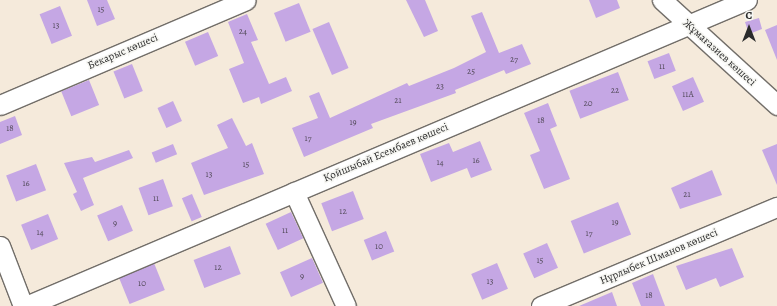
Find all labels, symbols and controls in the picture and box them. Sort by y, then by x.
house number: 15 [98,4,104,14]
north arrow [729,8,769,48]
text: С [746,8,752,23]
street label: Жұмағазиев көшесі [680,17,758,89]
house number: 13 [53,20,59,30]
house number: 24 [239,26,247,36]
street label: Бекарыс көшесі [86,31,160,73]
house number: 27 [510,54,518,64]
house number: 11 [659,61,665,71]
house number: 25 [467,66,475,76]
house number: 23 [436,81,444,91]
house number: 22 [611,85,619,95]
house number: 11А [682,89,694,99]
house number: 21 [394,95,402,105]
house number: 20 [583,98,593,108]
house number: 18 [537,115,545,125]
house number: 19 [349,117,357,127]
street label: Қойшыбай Есембаев көшесі [322,121,450,185]
house number: 18 [6,123,14,133]
house number: 17 [305,133,311,143]
house number: 16 [472,155,480,165]
house number: 14 [436,157,444,167]
house number: 15 [243,159,249,169]
house number: 13 [206,169,212,179]
house number: 16 [22,178,30,188]
house number: 21 [683,189,691,199]
house number: 11 [153,193,159,203]
house number: 12 [339,206,347,216]
house number: 19 [611,217,619,227]
house number: 9 [113,218,117,228]
house number: 11 [282,225,288,235]
street label: Нұрлыбек Шманов көшесі [598,226,720,288]
house number: 14 [36,227,44,237]
house number: 17 [586,228,592,238]
house number: 10 [375,241,383,251]
house number: 15 [537,255,543,265]
house number: 12 [214,262,222,272]
house number: 9 [300,271,304,281]
house number: 13 [487,276,493,286]
house number: 10 [138,278,146,288]
house number: 18 [645,290,653,300]

